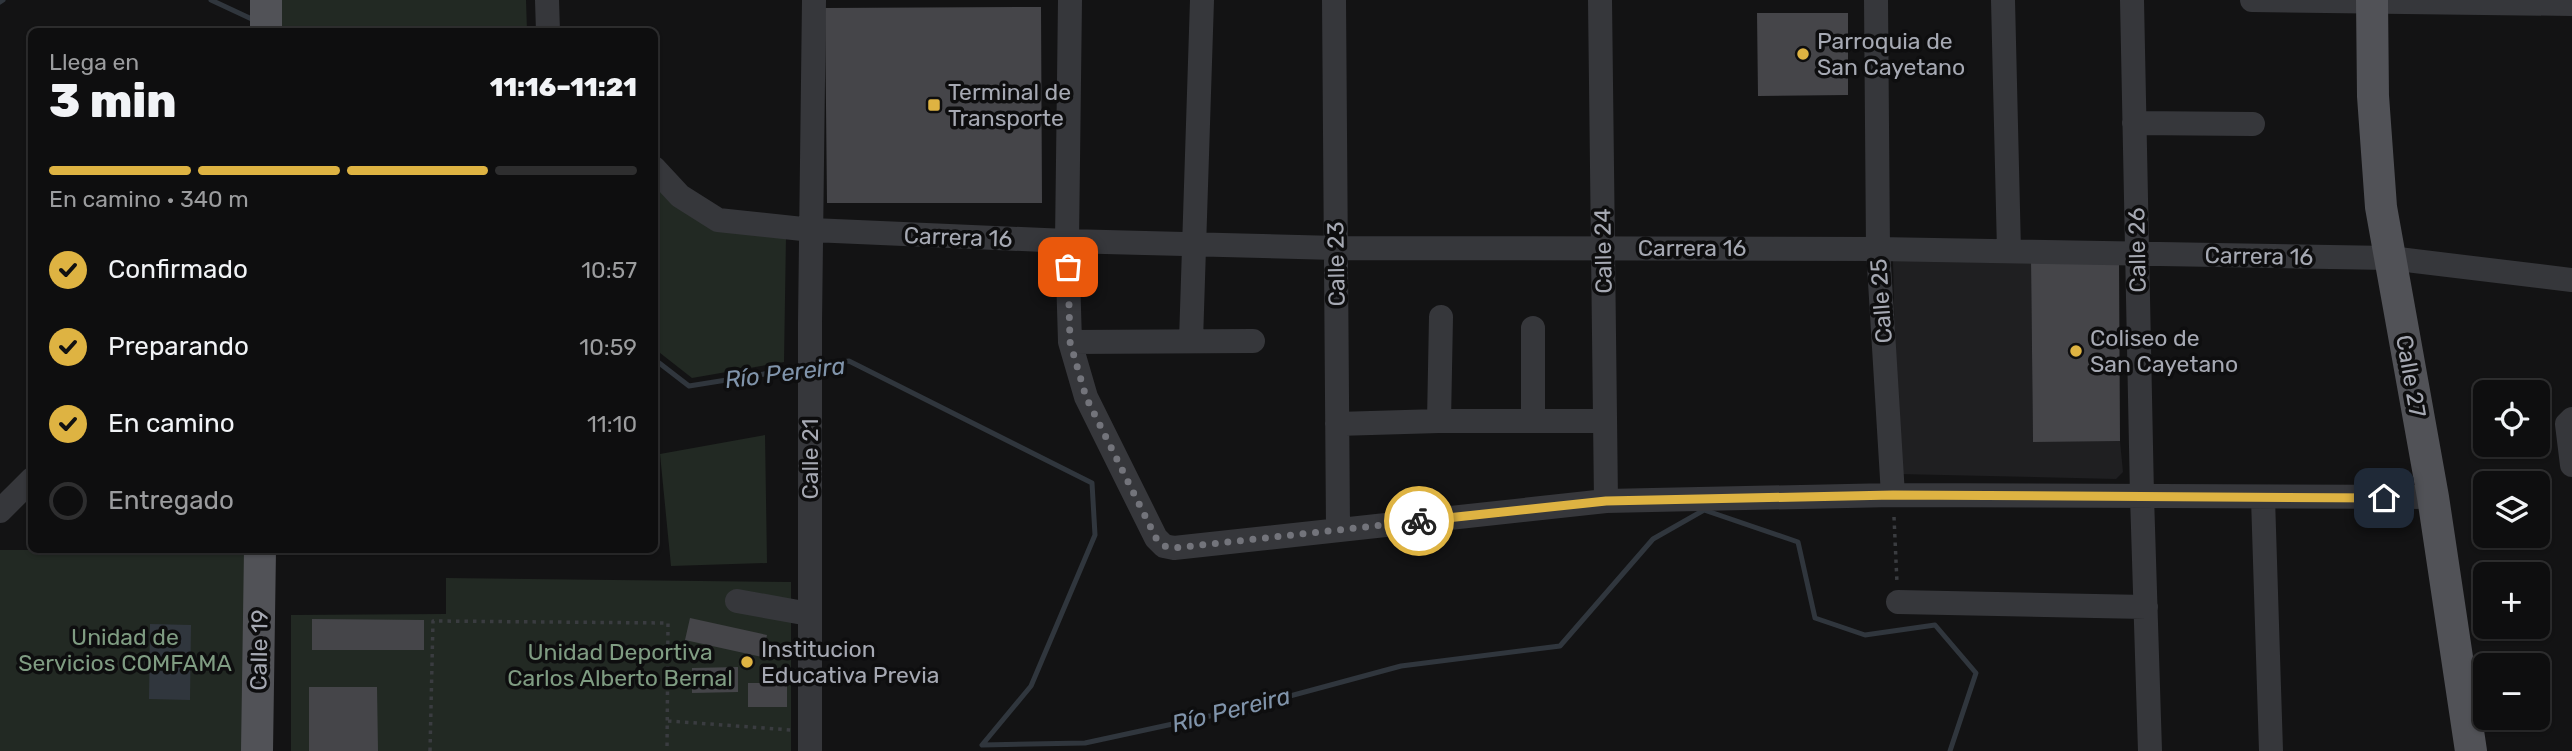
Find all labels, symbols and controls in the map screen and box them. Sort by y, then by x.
place label: Parroquia de San Cayetano [1817,27,1965,81]
marker: Parroquia de San Cayetano [1795,46,1811,62]
text: Llega en [49,48,139,76]
text: 11:16–11:21 [490,72,637,103]
text: 3 min [49,74,177,129]
place label: Terminal de Transporte [948,78,1071,132]
marker: Terminal de Transporte [926,97,942,113]
text: En camino · 340 m [49,185,249,213]
street label: Calle 26 [2122,207,2152,293]
street label: Calle 24 [1588,208,1618,294]
street label: Carrera 16 [903,221,1013,253]
street label: Calle 23 [1321,221,1351,307]
street label: Carrera 16 [1638,234,1746,262]
pin [1038,237,1098,297]
street label: Carrera 16 [2204,241,2314,271]
icon: bag [1049,248,1087,286]
icon: check [49,251,87,289]
text: Confirmado [108,254,248,285]
text: 10:57 [581,256,637,284]
street label: Calle 25 [1864,258,1898,344]
place label: Coliseo de San Cayetano [2090,324,2238,378]
icon: check [49,328,87,366]
text: Preparando [108,331,249,362]
text: 10:59 [579,333,637,361]
street label: Calle 27 [2390,333,2432,419]
marker: Coliseo de San Cayetano [2068,343,2084,359]
water label: Río Pereira [723,352,847,394]
map controls [2473,380,2550,730]
button: locate [2473,380,2550,457]
icon: check [49,405,87,443]
text: En camino [108,408,235,439]
text: 11:10 [587,410,637,438]
street label: Calle 21 [796,418,824,500]
pin [2354,468,2414,528]
button: layers [2473,471,2550,548]
icon: home [2365,479,2403,517]
text: Entregado [108,485,234,516]
courier [1384,486,1454,556]
icon: bike [1400,502,1438,540]
button: + [2473,562,2550,639]
street label: Calle 19 [244,609,274,691]
park label: Unidad de Servicios COMFAMA [18,623,232,677]
place label: Institucion Educativa Previa [761,635,940,689]
park label: Unidad Deportiva Carlos Alberto Bernal [507,638,733,692]
button: − [2473,653,2550,730]
marker: Institucion Educativa Previa [739,654,755,670]
water label: Río Pereira [1169,682,1293,738]

